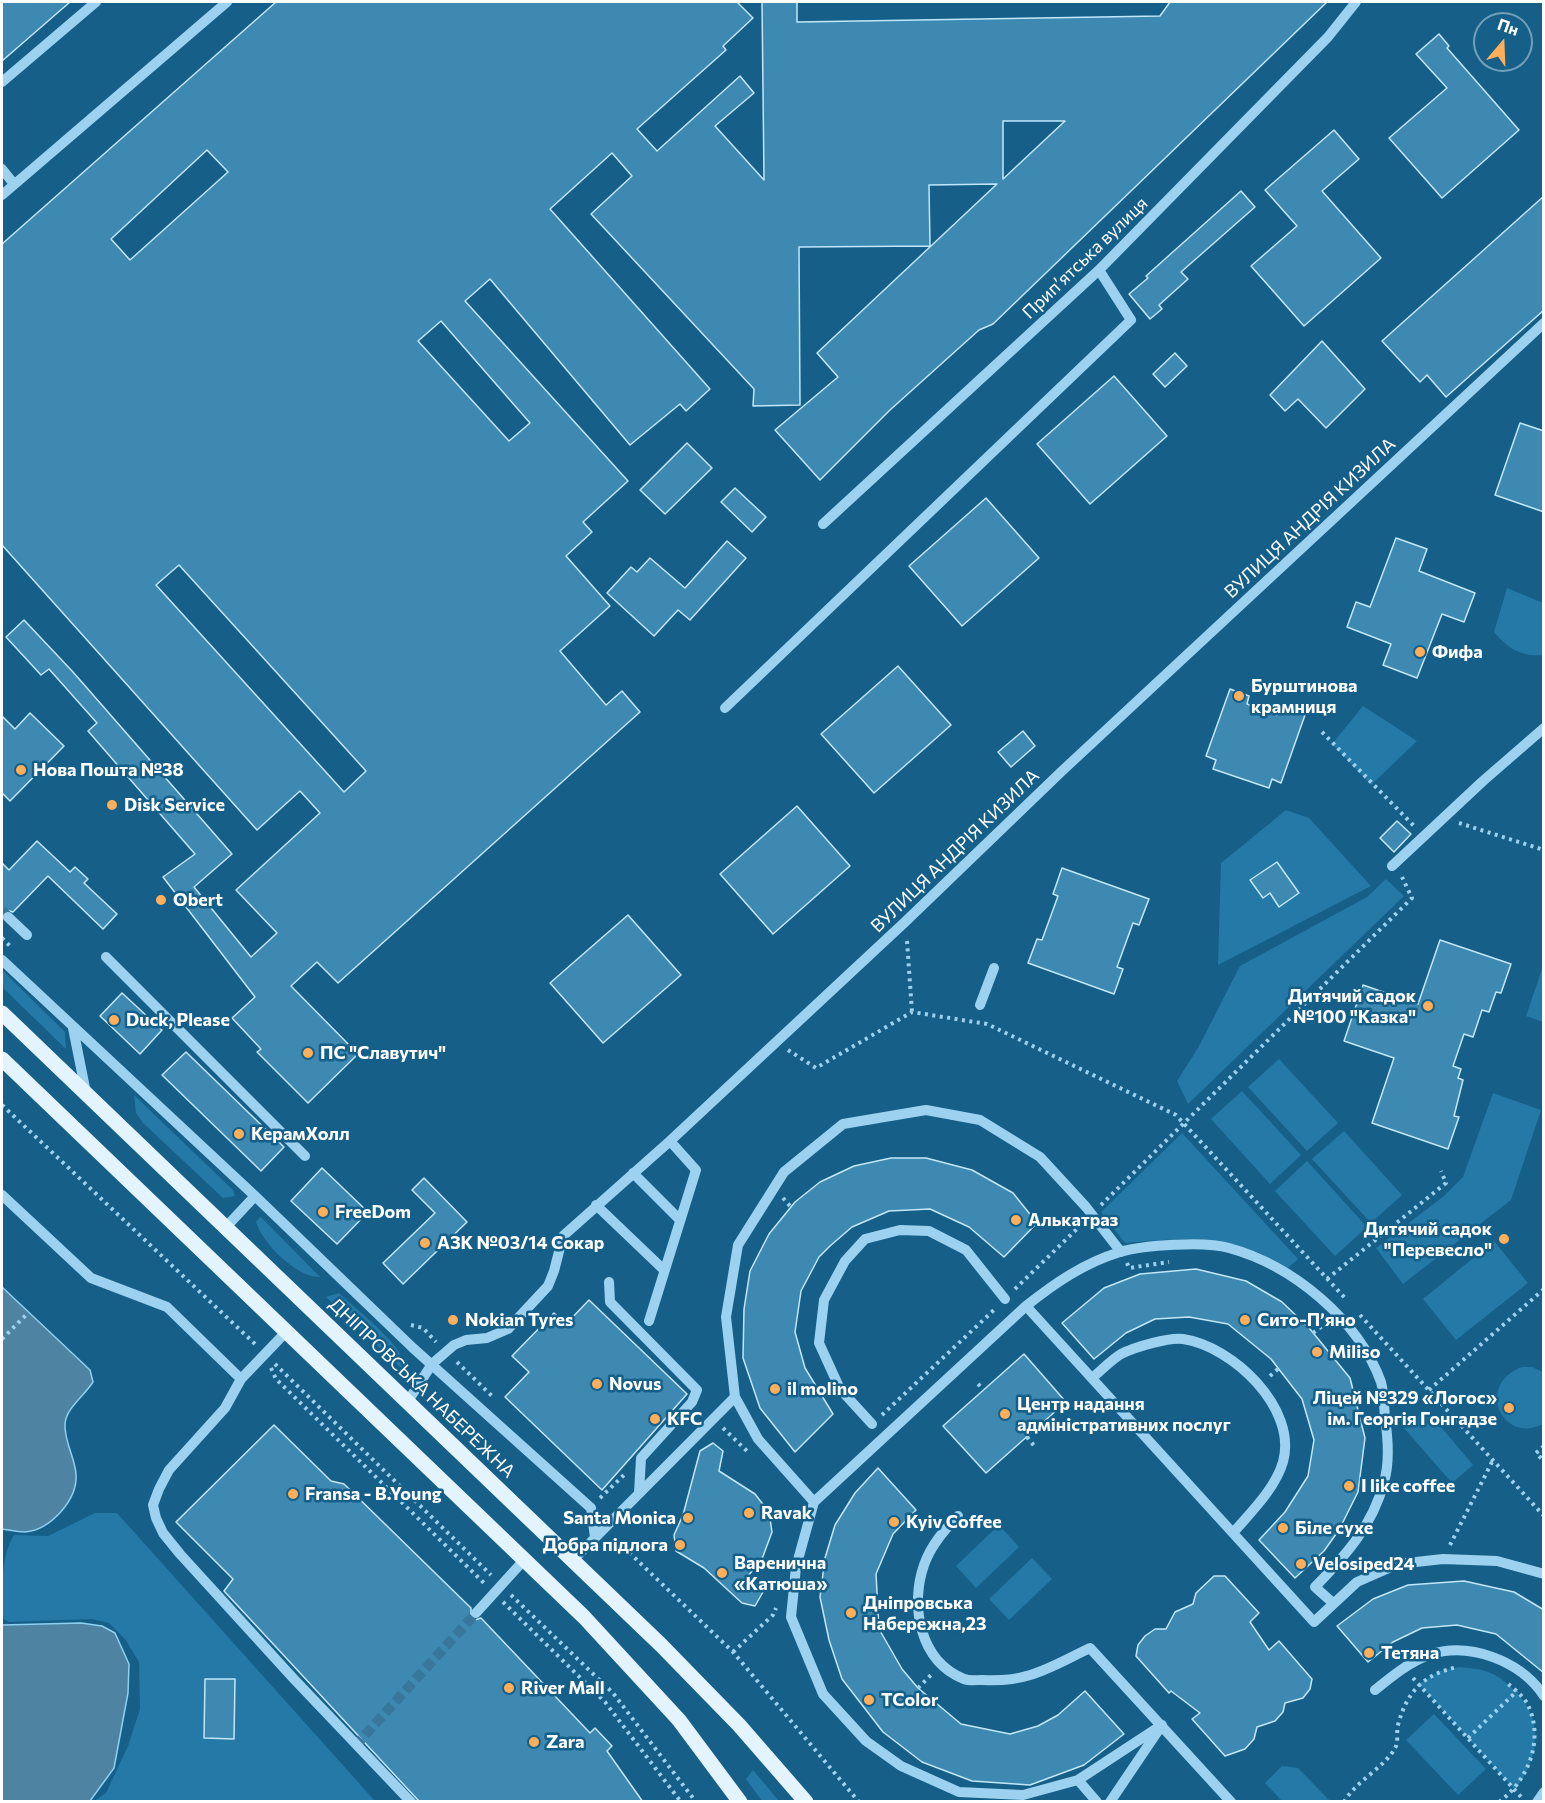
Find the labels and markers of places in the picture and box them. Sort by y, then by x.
place label: Фифа [1432,641,1483,663]
marker: Фифа [1413,645,1427,659]
place label: Бурштинова крамниця [1251,675,1357,718]
marker: Бурштинова крамниця [1232,689,1246,703]
place label: Нова Пошта №38 [33,759,184,781]
marker: Нова Пошта №38 [14,763,28,777]
place label: Disk Service [124,794,225,816]
marker: Disk Service [105,798,119,812]
place label: Obert [173,889,223,911]
marker: Obert [154,893,168,907]
place label: Дитячий садок №100 "Казка" [1288,985,1416,1028]
marker: Дитячий садок №100 "Казка" [1421,999,1435,1013]
place label: Duck, Please [126,1009,230,1031]
marker: Duck, Please [107,1013,121,1027]
place label: ПС "Славутич" [320,1042,446,1064]
marker: ПС "Славутич" [301,1046,315,1060]
place label: КерамХолл [251,1123,350,1145]
marker: КерамХолл [232,1127,246,1141]
place label: FreeDom [335,1201,411,1223]
marker: FreeDom [316,1205,330,1219]
place label: Алькатраз [1028,1209,1118,1231]
marker: Алькатраз [1009,1213,1023,1227]
place label: Дитячий садок "Перевесло" [1364,1218,1492,1260]
place label: АЗК №03/14 Сокар [437,1232,604,1254]
marker: Дитячий садок "Перевесло" [1497,1232,1511,1246]
marker: АЗК №03/14 Сокар [418,1236,432,1250]
place label: Nokian Tyres [465,1309,573,1331]
place label: Сито-П’яно [1257,1309,1356,1331]
marker: Nokian Tyres [446,1313,460,1327]
marker: Сито-П’яно [1238,1313,1252,1327]
place label: Miliso [1329,1341,1380,1363]
marker: Miliso [1310,1345,1324,1359]
place label: Novus [609,1373,661,1395]
marker: Novus [590,1377,604,1391]
place label: il molino [787,1378,858,1400]
marker: il molino [768,1382,782,1396]
place label: Ліцей №329 «Логос» ім. Георгія Гонгадзе [1313,1387,1497,1430]
place label: Центр надання адміністративних послуг [1017,1393,1231,1436]
marker: Ліцей №329 «Логос» ім. Георгія Гонгадзе [1502,1401,1516,1415]
marker: Центр надання адміністративних послуг [998,1407,1012,1421]
place label: KFC [667,1408,702,1430]
marker: KFC [648,1412,662,1426]
place label: I like coffee [1361,1475,1455,1497]
marker: I like coffee [1342,1479,1356,1493]
place label: Fransa - B.Young [305,1483,442,1505]
marker: Fransa - B.Young [286,1487,300,1501]
place label: Ravak [761,1502,812,1524]
marker: Ravak [742,1506,756,1520]
place label: Santa Monica [563,1507,676,1529]
marker: Santa Monica [681,1511,695,1525]
place label: Kyiv Coffee [906,1511,1002,1533]
marker: Kyiv Coffee [887,1515,901,1529]
place label: Біле сухе [1295,1517,1373,1539]
marker: Біле сухе [1276,1521,1290,1535]
place label: Добра підлога [543,1534,668,1556]
marker: Добра підлога [673,1538,687,1552]
place label: Варенична «Катюша» [734,1552,828,1594]
place label: Velosiped24 [1313,1553,1415,1575]
marker: Velosiped24 [1294,1557,1308,1571]
marker: Варенична «Катюша» [715,1566,729,1580]
place label: Дніпровська Набережна,23 [863,1592,987,1634]
marker: Дніпровська Набережна,23 [844,1606,858,1620]
place label: Тетяна [1381,1642,1439,1664]
marker: Тетяна [1362,1646,1376,1660]
place label: River Mall [521,1677,605,1699]
marker: River Mall [502,1681,516,1695]
place label: TColor [881,1689,938,1711]
marker: TColor [862,1693,876,1707]
place label: Zara [546,1731,585,1753]
marker: Zara [527,1735,541,1749]

